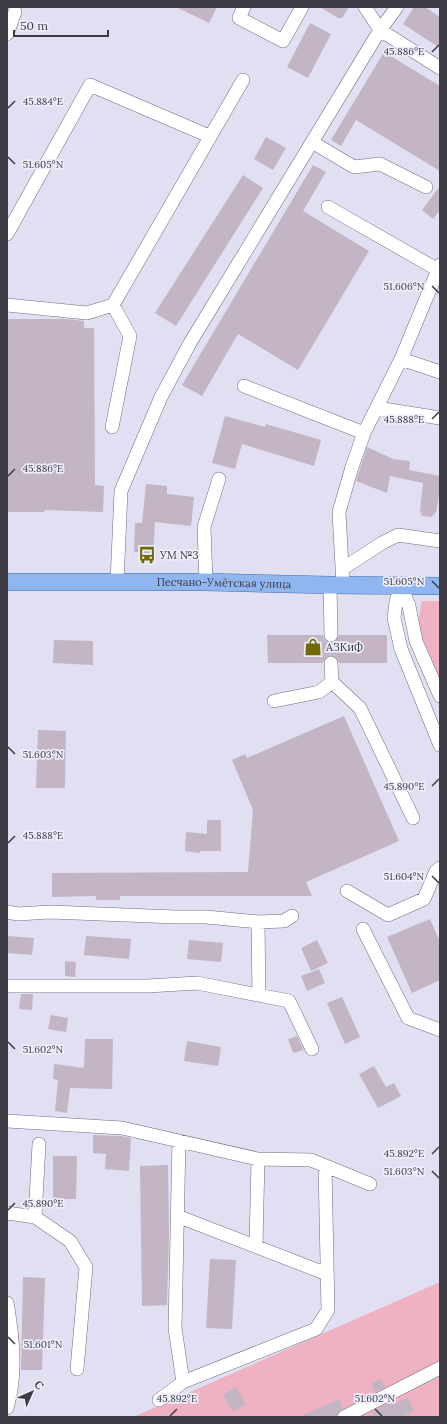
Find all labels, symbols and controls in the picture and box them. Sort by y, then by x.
scale bar [14,12,108,38]
text: 50 m [20,18,48,33]
text: 45.886°E [384,45,424,58]
text: 45.884°E [23,95,63,108]
text: 51.605°N [23,158,64,171]
text: 51.606°N [384,280,425,293]
text: 45.888°E [384,413,424,426]
text: 45.886°E [23,462,63,475]
bus stop icon: УМ №3 [137,545,157,565]
place label: УМ №3 [159,548,199,562]
street label: Песчано-Умётская улица [157,575,292,591]
text: 51.605°N [384,575,425,588]
shop icon: АЗКиФ [303,637,323,657]
place label: АЗКиФ [325,640,363,654]
text: 51.603°N [23,748,64,761]
text: 45.890°E [383,780,425,793]
text: 45.888°E [23,829,63,842]
text: 51.604°N [384,870,425,883]
text: 51.602°N [23,1043,64,1056]
text: 45.892°E [384,1147,424,1160]
text: 51.603°N [384,1165,425,1178]
text: 45.890°E [22,1197,64,1210]
text: 51.601°N [24,1338,63,1351]
north arrow [12,1372,52,1412]
text: С [31,1377,47,1393]
text: 45.892°E [157,1392,197,1405]
text: 51.602°N [355,1392,396,1405]

